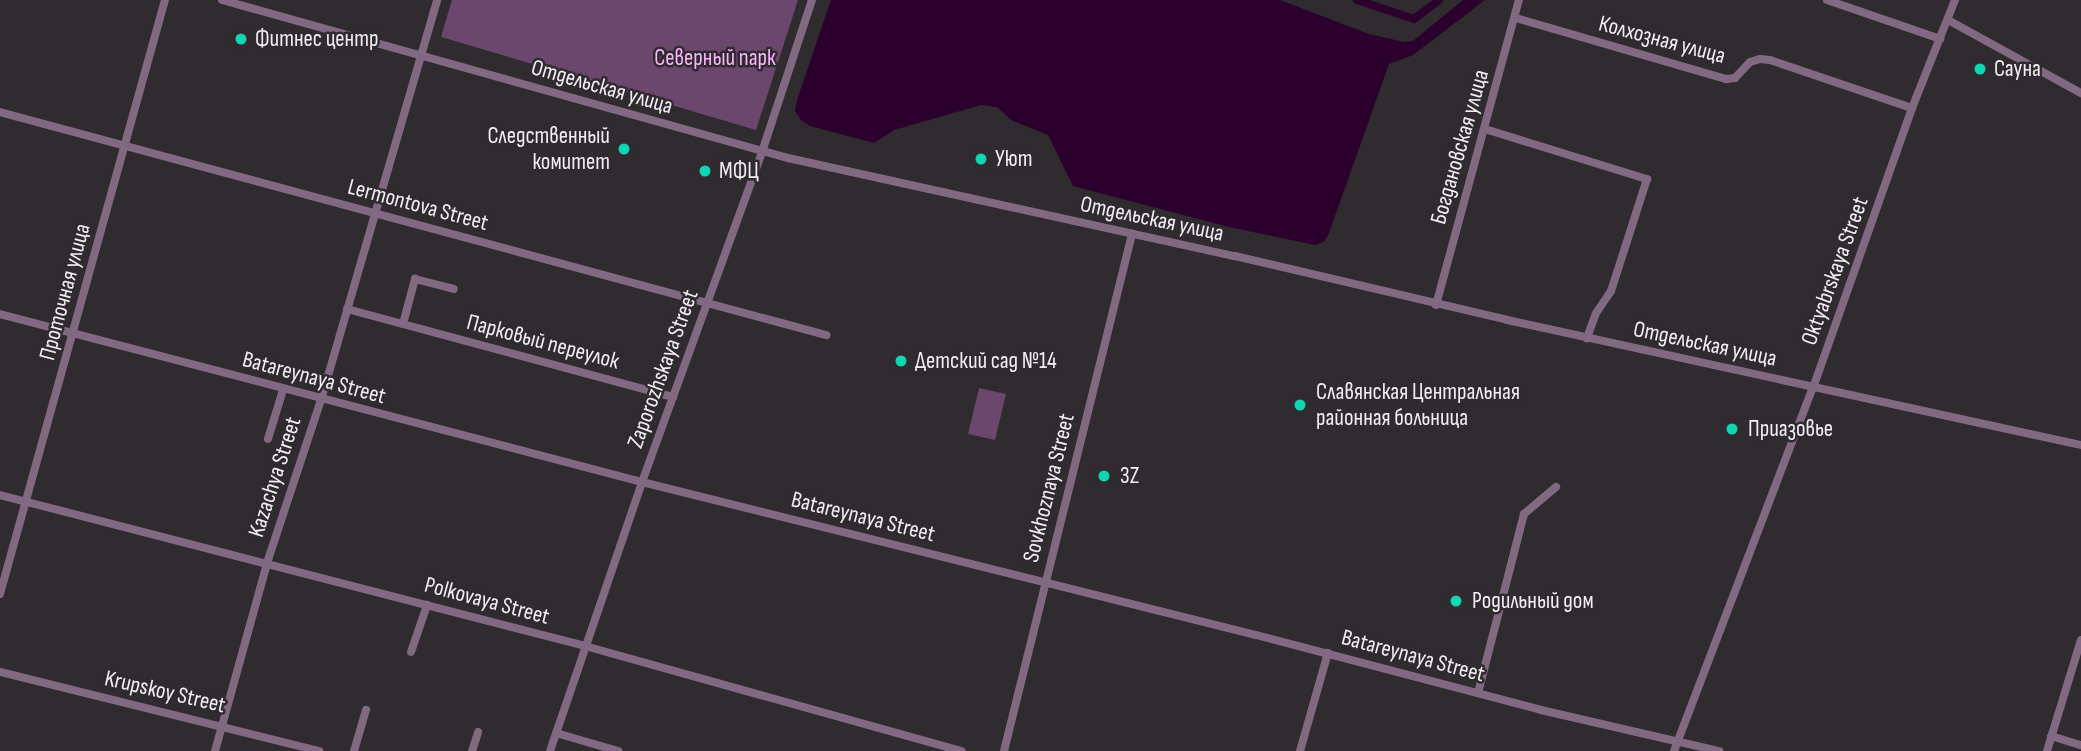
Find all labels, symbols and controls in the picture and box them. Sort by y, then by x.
street label: Колхозная улица [1596,10,1728,70]
place label: Фитнес центр [255,25,379,53]
marker: Фитнес центр [233,31,249,47]
park label: Северный парк [654,44,776,72]
street label: Отдельская улица [528,54,676,120]
place label: Сауна [1994,55,2041,83]
marker: Сауна [1972,61,1988,77]
street label: Богдановская улица [1425,67,1495,227]
place label: Следственный комитет [487,122,610,176]
marker: Следственный комитет [616,141,632,157]
place label: Уют [995,145,1032,173]
marker: Уют [973,151,989,167]
place label: МФЦ [719,157,759,185]
marker: МФЦ [697,163,713,179]
street label: Lermontova Street [345,173,491,237]
street label: Отдельская улица [1078,190,1226,248]
street label: Oktyabrskaya Street [1795,193,1875,349]
street label: Проточная улица [34,221,96,363]
street label: Zaporozhskaya Street [622,286,704,452]
street label: Парковый переулок [464,308,622,376]
street label: Отдельская улица [1631,315,1779,373]
street label: Batareynaya Street [239,346,389,410]
place label: Детский сад №14 [915,347,1057,375]
marker: Детский сад №14 [893,353,909,369]
place label: Славянская Центральная районная больница [1316,378,1520,432]
marker: Славянская Центральная районная больница [1290,395,1310,415]
street label: Sovkhoznaya Street [1017,411,1081,565]
street label: Kazachya Street [243,413,307,541]
place label: Приазовье [1748,415,1833,443]
marker: Приазовье [1722,419,1742,439]
place label: 3Z [1120,462,1139,490]
marker: 3Z [1094,466,1114,486]
street label: Batareynaya Street [788,486,938,548]
street label: Polkovaya Street [422,571,552,631]
place label: Родильный дом [1472,587,1594,615]
marker: Родильный дом [1446,591,1466,611]
street label: Batareynaya Street [1338,624,1488,688]
street label: Krupskoy Street [102,665,228,719]

